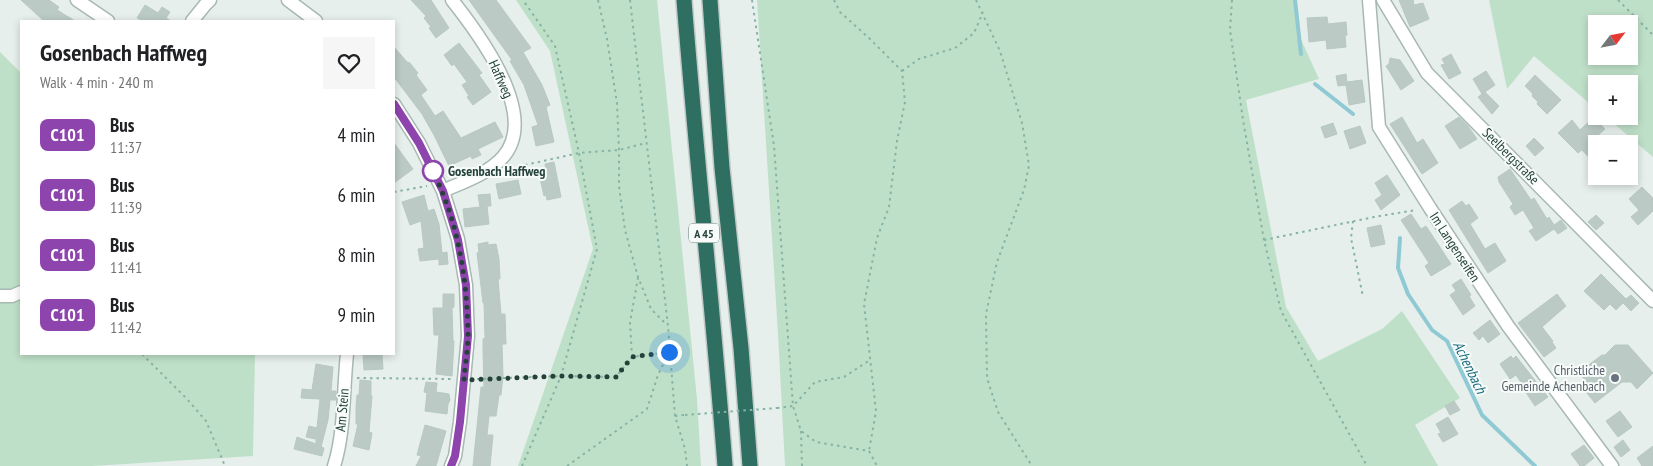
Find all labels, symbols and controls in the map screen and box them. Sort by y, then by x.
north arrow [1588,15,1638,65]
map controls [1588,15,1638,185]
text: Gosenbach Haffweg [40,37,207,68]
button: heart [323,37,375,89]
street label: Haffweg [485,57,517,101]
text: Walk · 4 min · 240 m [40,72,153,92]
button: + [1588,75,1638,125]
text: Bus [110,113,134,137]
text: C101 [50,123,85,146]
text: 4 min [338,123,375,147]
street label: Seelbergstraße [1479,124,1543,188]
button: − [1588,135,1638,185]
text: 11:37 [110,137,142,157]
marker: Gosenbach Haffweg [422,160,444,182]
place label: Gosenbach Haffweg [448,162,546,180]
text: Bus [110,173,134,197]
text: C101 [50,183,85,206]
text: 6 min [338,183,375,207]
text: 11:39 [110,197,142,217]
street label: Im Langenseifen [1426,209,1484,285]
road number: A 45 [689,224,719,242]
text: Bus [110,233,134,257]
text: C101 [50,243,85,266]
text: 8 min [338,243,375,267]
text: 11:41 [110,257,142,277]
text: Bus [110,293,134,317]
text: C101 [50,303,85,326]
text: 9 min [338,303,375,327]
text: 11:42 [110,317,142,337]
water label: Achenbach [1449,338,1491,398]
your location [657,340,682,365]
place label: Christliche Gemeinde Achenbach [1501,361,1605,395]
marker: Christliche Gemeinde Achenbach [1609,372,1621,384]
street label: Am Stein [331,388,353,432]

